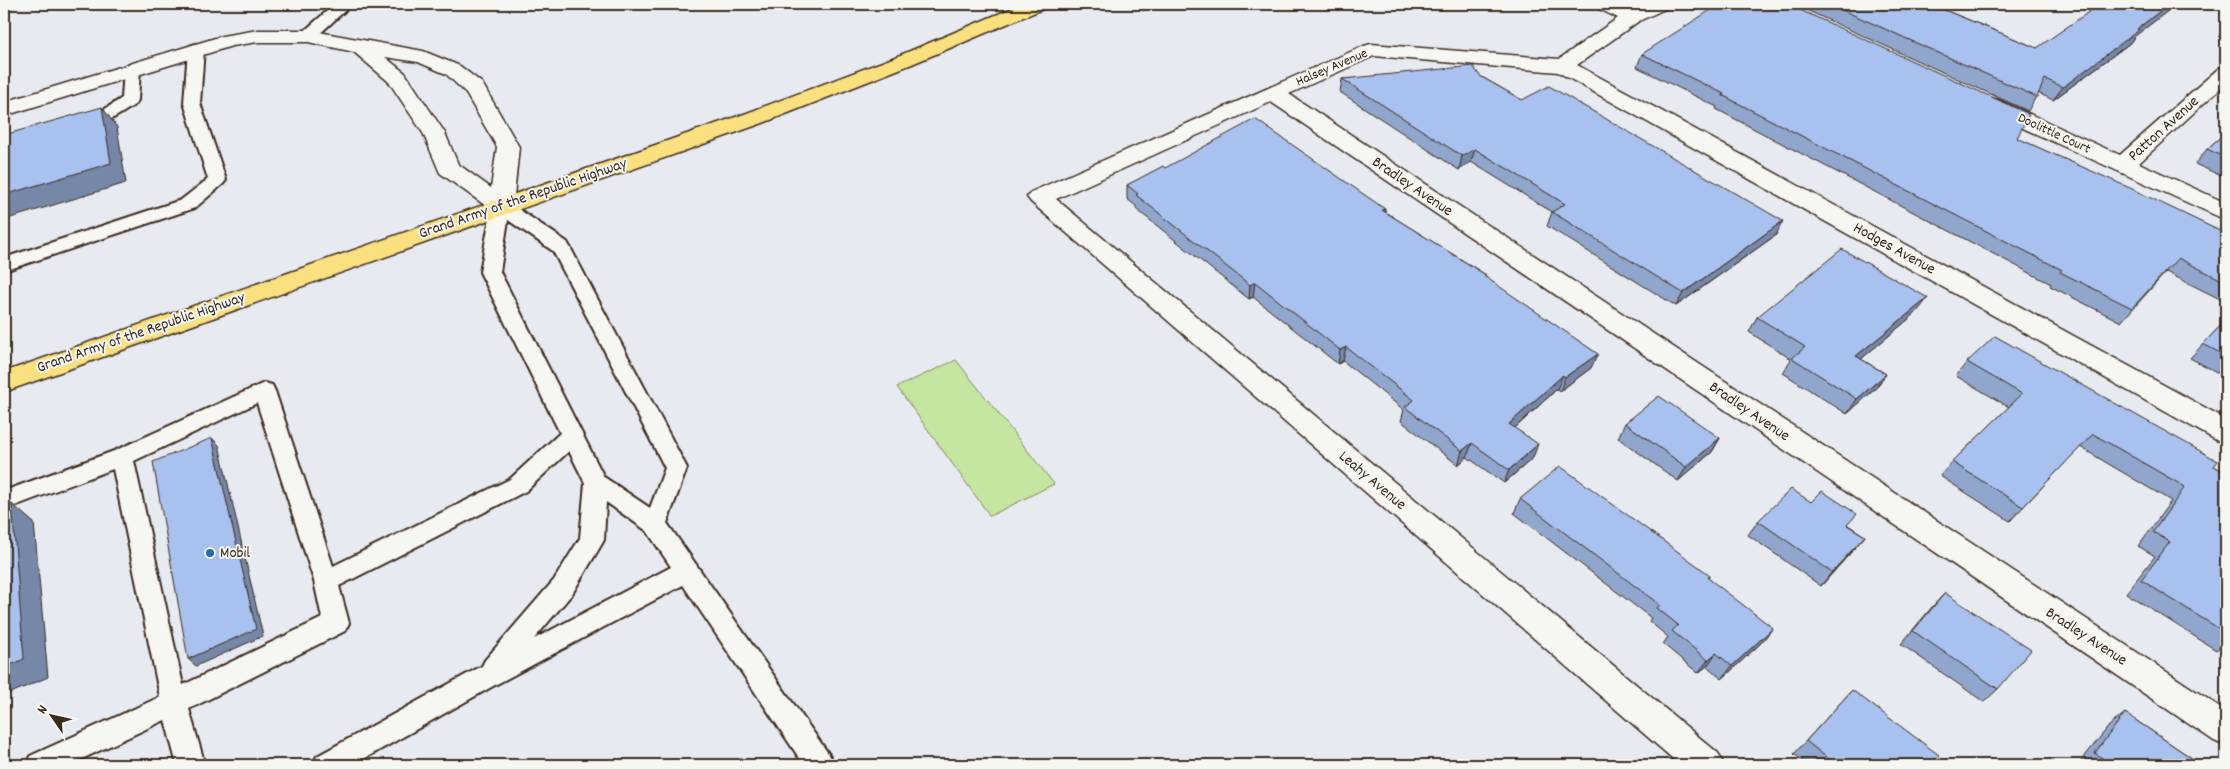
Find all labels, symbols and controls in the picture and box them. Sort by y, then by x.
street label: Halsey Avenue [1293,44,1371,92]
street label: Patton Avenue [2123,91,2205,167]
street label: Doolittle Court [2014,108,2094,160]
street label: Bradley Avenue [1367,151,1457,223]
street label: Grand Army of the Republic Highway [416,152,631,246]
street label: Hodges Avenue [1849,217,1939,281]
street label: Grand Army of the Republic Highway [34,286,249,380]
street label: Bradley Avenue [1704,376,1794,448]
street label: Leahy Avenue [1333,446,1411,516]
place label: Mobil [220,542,250,565]
marker: Mobil [204,547,216,559]
street label: Bradley Avenue [2041,602,2131,672]
north arrow [28,692,78,742]
text: N [33,701,53,718]

